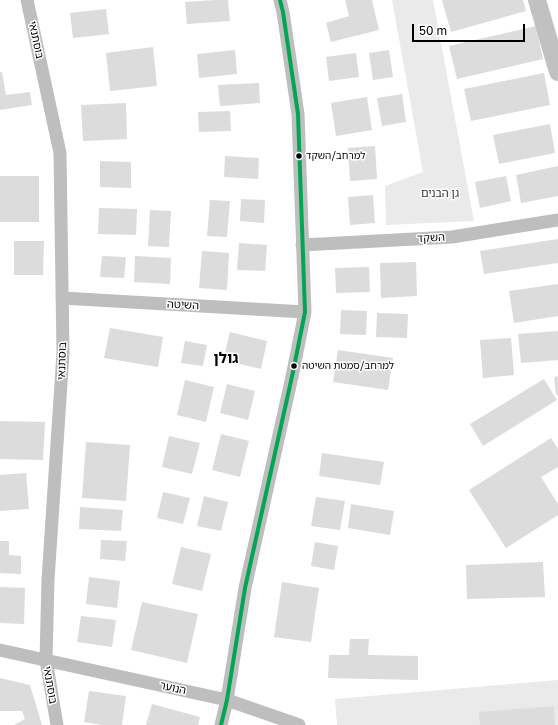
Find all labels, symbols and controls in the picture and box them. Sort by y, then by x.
scale bar [414,16,527,42]
street label: בוסתנאי [26,20,46,60]
text: 50 m [419,23,447,38]
place label: למרחב/השקד [306,150,365,162]
marker: למרחב/השקד [294,151,304,161]
park label: גן הבנים [421,187,459,201]
street label: השקד [417,231,445,245]
street label: השיטה [167,298,199,312]
street label: בוסתנאי [55,342,69,380]
district label: גולן [214,349,238,367]
place label: למרחב/סמטת השיטה [302,360,394,372]
marker: למרחב/סמטת השיטה [289,361,299,371]
street label: בוסתנאי [40,665,60,705]
street label: הנוער [159,679,187,697]

